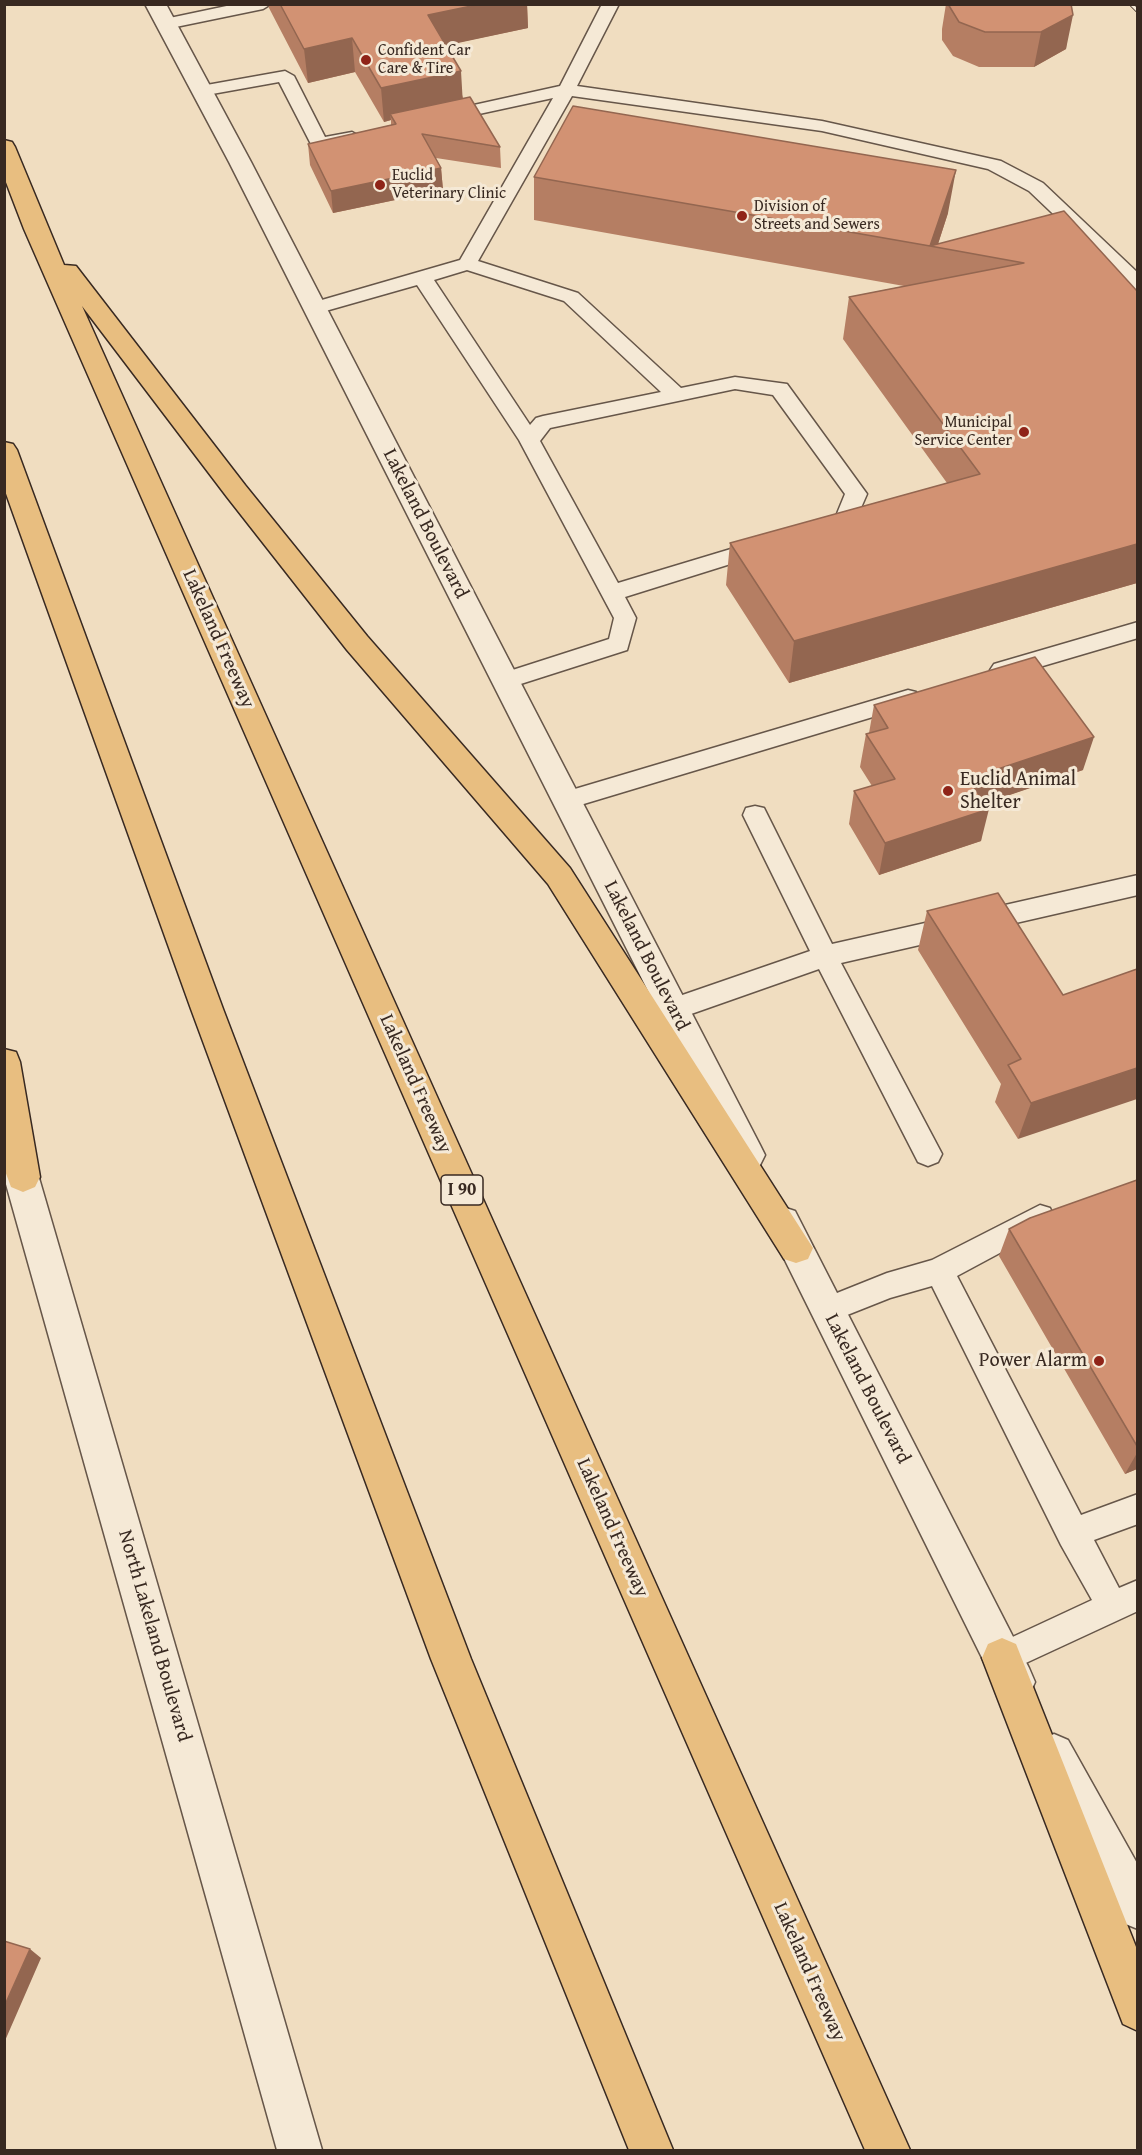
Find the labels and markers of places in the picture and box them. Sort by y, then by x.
place label: Confident Car Care & Tire [378,41,471,79]
marker: Confident Car Care & Tire [359,53,373,67]
place label: Euclid Veterinary Clinic [392,166,506,204]
marker: Euclid Veterinary Clinic [373,178,387,192]
place label: Division of Streets and Sewers [754,197,880,235]
marker: Division of Streets and Sewers [735,209,749,223]
place label: Municipal Service Center [915,413,1012,451]
marker: Municipal Service Center [1017,425,1031,439]
place label: Euclid Animal Shelter [960,768,1076,815]
marker: Euclid Animal Shelter [941,784,955,798]
place label: Power Alarm [979,1349,1087,1373]
marker: Power Alarm [1092,1354,1106,1368]

